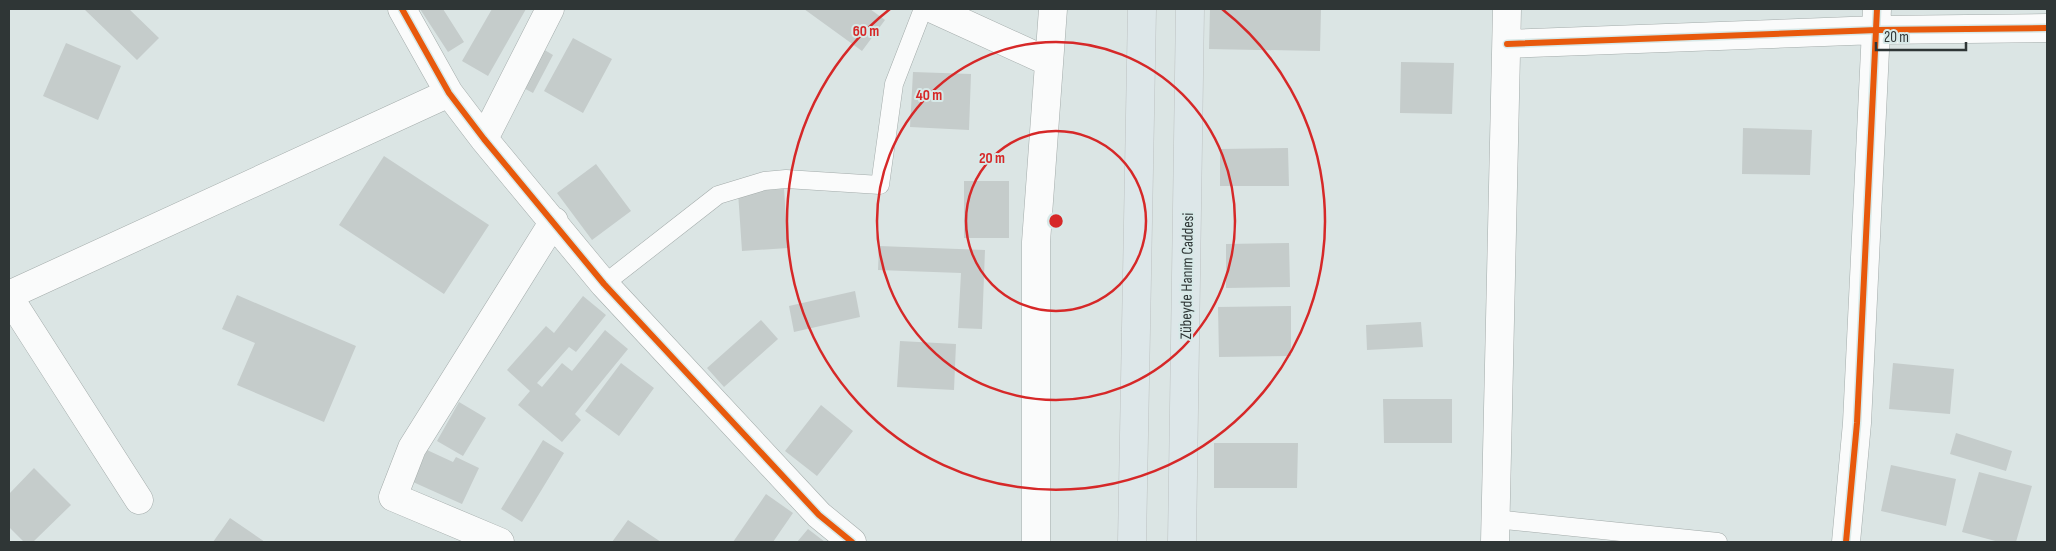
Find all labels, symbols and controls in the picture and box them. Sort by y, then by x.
scale bar [1876,20,1966,52]
text: 60 m [853,22,879,41]
text: 20 m [1884,28,1909,47]
text: 40 m [916,86,942,105]
text: 20 m [979,149,1005,168]
centre of rings [1047,212,1065,230]
street label: Zübeyde Hanım Caddesi [1177,212,1198,340]

